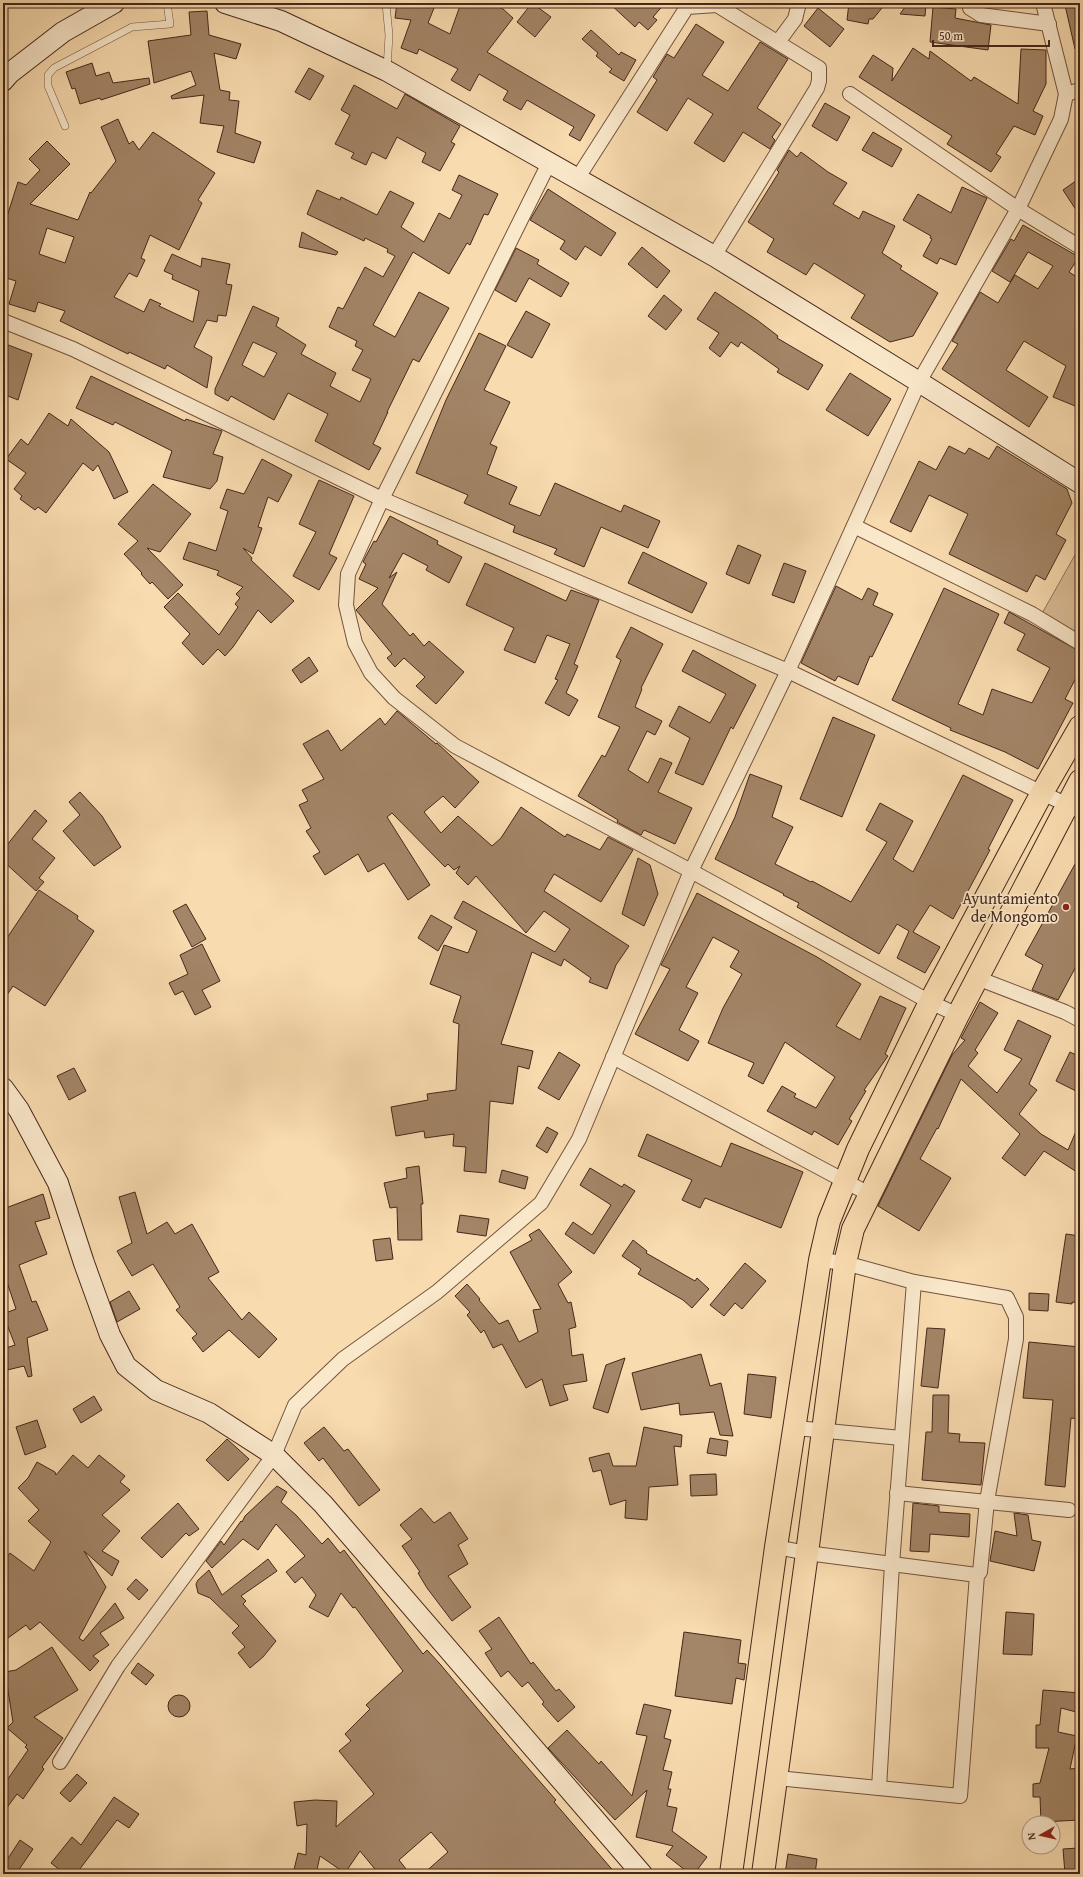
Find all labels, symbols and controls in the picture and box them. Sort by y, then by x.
scale bar [933,22,1049,48]
text: 50 m [939,27,963,44]
place label: Ayuntamiento de Mongomo [962,886,1058,928]
marker: Ayuntamiento de Mongomo [1061,902,1071,912]
north arrow [1021,1815,1061,1855]
text: N [1023,1831,1040,1841]

